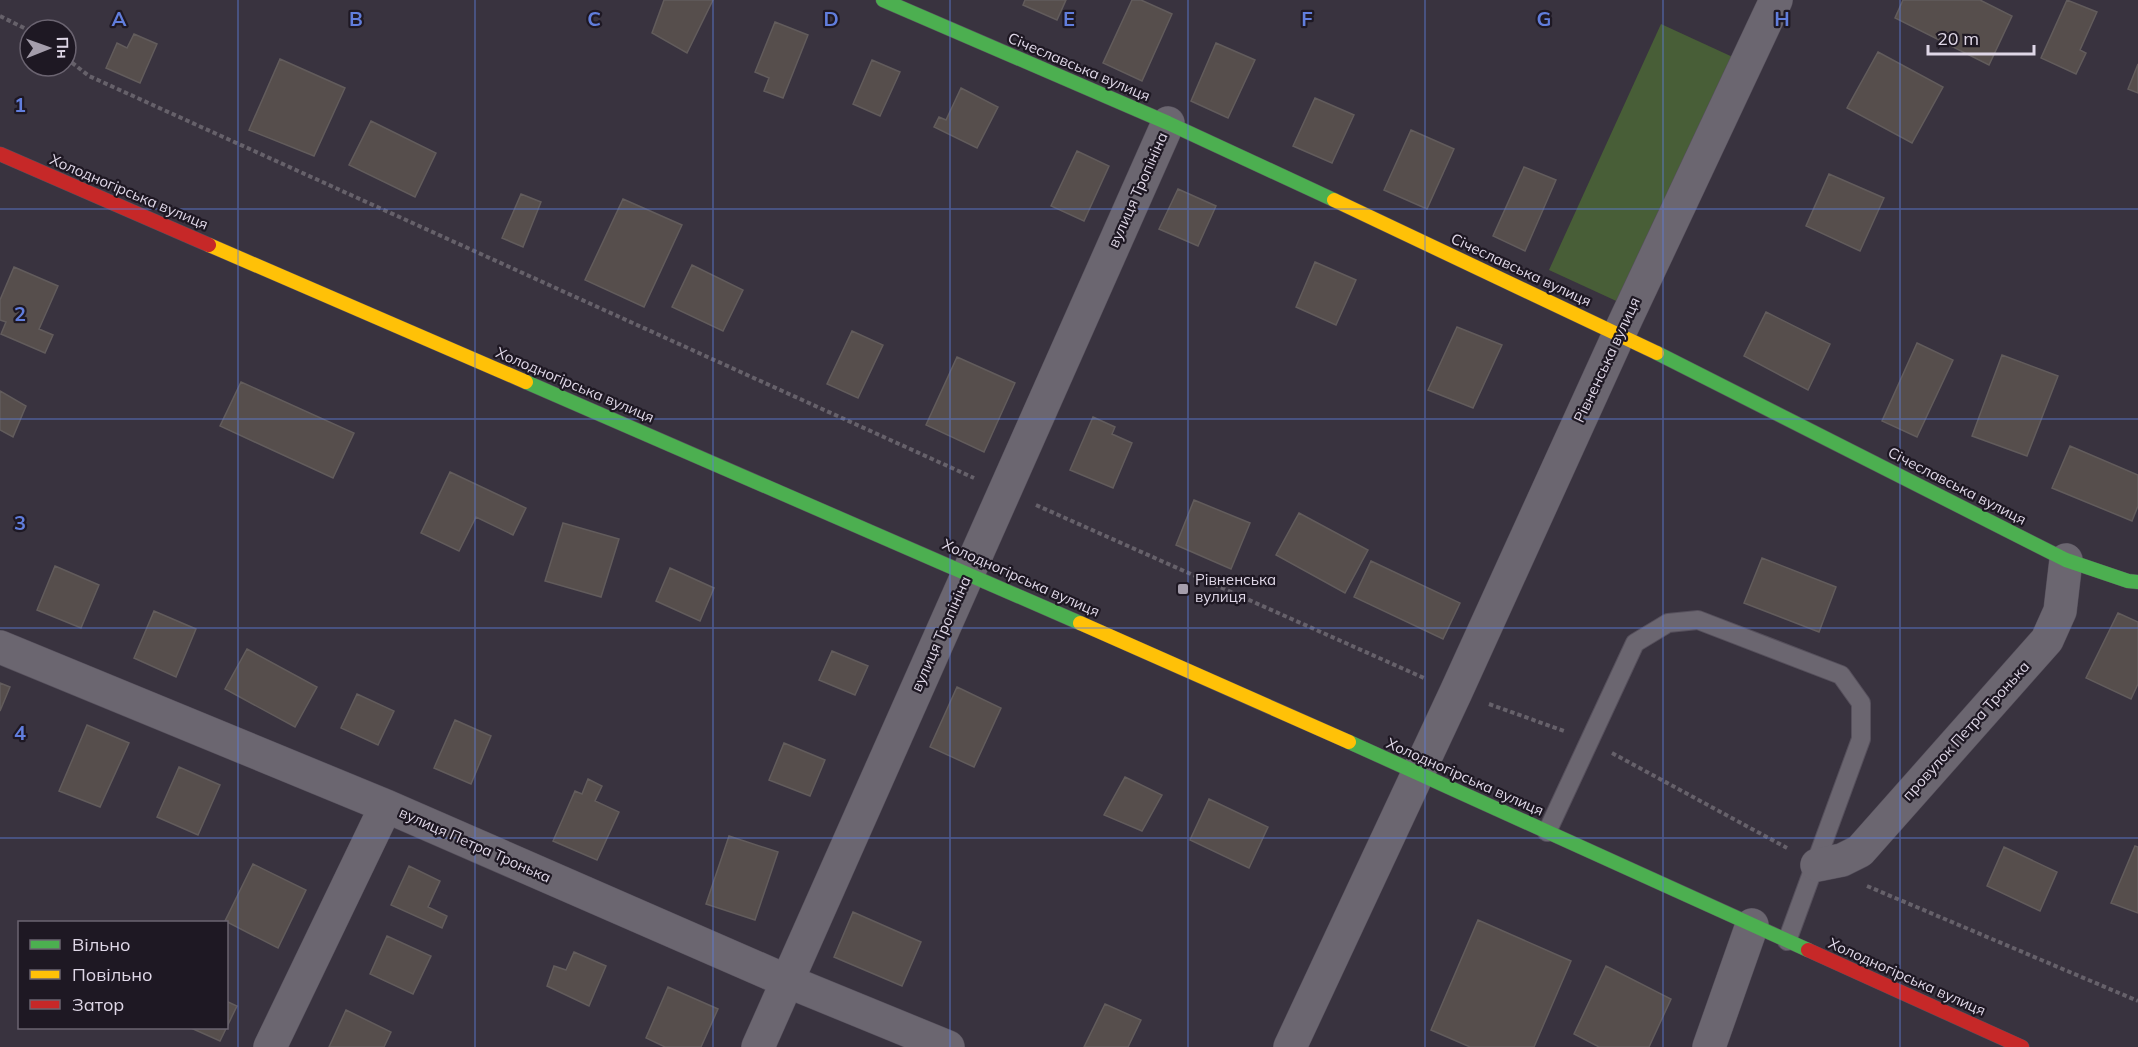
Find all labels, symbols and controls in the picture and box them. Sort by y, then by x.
text: A [112,6,127,31]
text: B [349,6,363,31]
text: C [587,6,601,31]
text: D [823,6,839,31]
text: E [1063,6,1075,31]
text: F [1301,6,1313,31]
text: G [1537,6,1551,31]
text: H [1774,6,1790,31]
north arrow [18,18,78,78]
scale bar [1928,18,2034,56]
text: 20 m [1937,27,1979,50]
street label: Січеславська вулиця [1005,28,1153,105]
text: Пн [53,36,73,59]
text: 1 [14,92,26,117]
street label: вулиця Тропініна [1104,129,1172,250]
street label: Холодногірська вулиця [47,150,211,234]
street label: Січеславська вулиця [1448,229,1594,310]
street label: Рівненська вулиця [1569,294,1644,426]
text: 2 [14,301,26,326]
street label: Холодногірська вулиця [493,343,657,427]
street label: Січеславська вулиця [1885,442,2030,529]
text: 3 [14,510,26,535]
street label: Холодногірська вулиця [940,534,1103,621]
place label: Рівненська вулиця [1195,570,1276,606]
street label: вулиця Тропініна [907,573,975,694]
marker: Рівненська вулиця [1176,582,1190,596]
street label: провулок Петра Тронька [1898,657,2033,804]
text: 4 [14,720,26,745]
street label: Холодногірська вулиця [1384,733,1547,820]
street label: вулиця Петра Тронька [396,802,554,887]
legend [18,921,228,1029]
text: Вільно [72,933,130,956]
street label: Холодногірська вулиця [1826,933,1989,1020]
text: Повільно [72,963,152,986]
text: Затор [72,993,124,1016]

